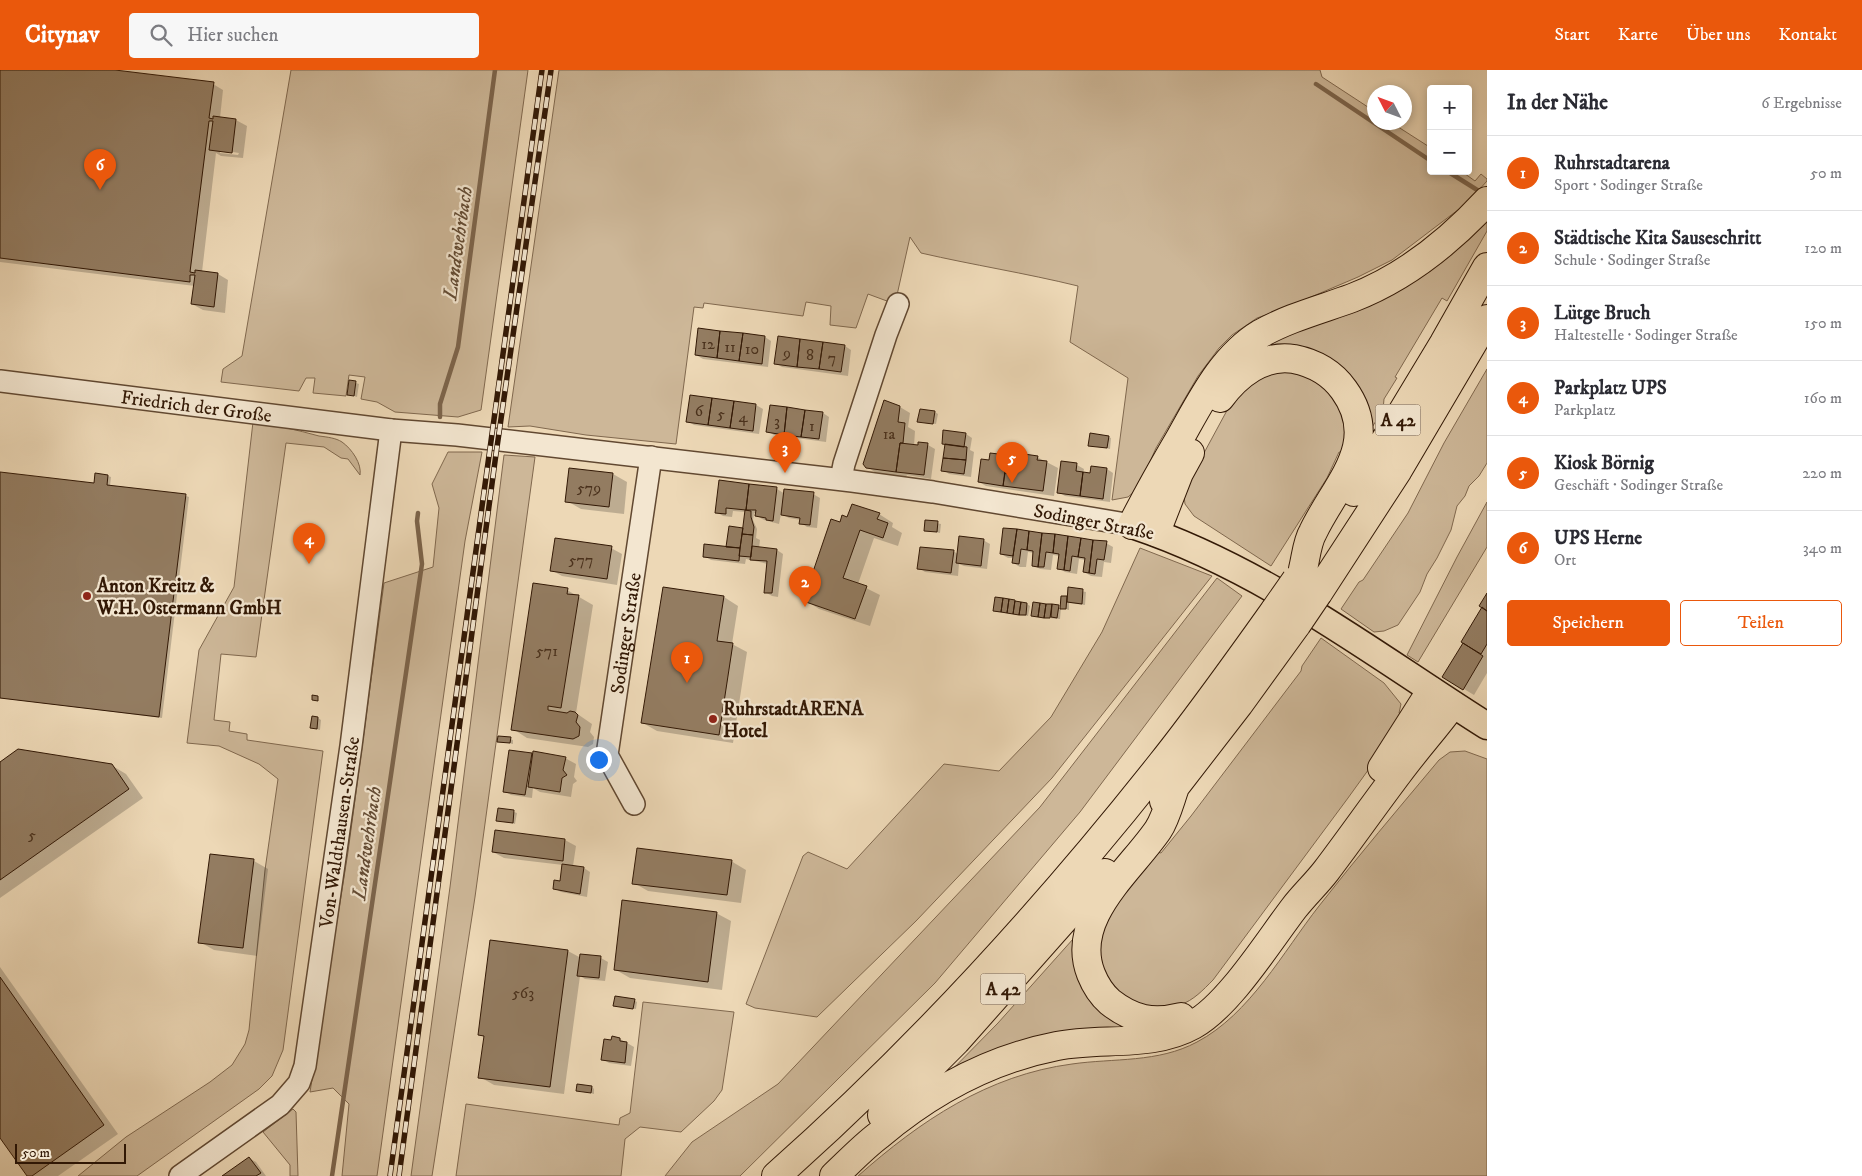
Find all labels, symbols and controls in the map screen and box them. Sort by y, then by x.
search box [129,13,479,58]
text: Citynav [25,20,99,50]
icon: search [147,21,175,49]
text: Hier suchen [187,24,279,47]
text: Start [1554,24,1590,46]
text: Karte [1618,24,1658,46]
text: Über uns [1686,24,1750,46]
text: Kontakt [1778,24,1837,46]
north arrow [1367,85,1412,130]
map controls [1427,85,1472,175]
button: + [1427,85,1472,130]
text: In der Nähe [1507,90,1608,116]
text: 6 Ergebnisse [1761,93,1842,113]
button: − [1427,130,1472,175]
pin: 6 [84,149,116,190]
text: Ruhrstadtarena [1554,152,1670,175]
text: 1 [1520,163,1526,183]
text: 50 m [1810,163,1842,183]
text: Sport · Sodinger Straße [1554,175,1703,195]
water label: Landwehrbach [438,185,479,303]
text: Städtische Kita Sauseschritt [1554,227,1761,250]
text: 2 [1519,238,1527,258]
text: 120 m [1804,238,1842,258]
text: Schule · Sodinger Straße [1554,250,1710,270]
text: Lütge Bruch [1554,302,1650,325]
text: 3 [1520,313,1526,333]
text: 150 m [1804,313,1842,333]
text: Haltestelle · Sodinger Straße [1554,325,1738,345]
house number: 12 [701,334,715,354]
house number: 11 [724,337,736,357]
house number: 10 [745,339,759,359]
house number: 9 [782,343,791,363]
house number: 8 [806,345,814,365]
house number: 7 [828,348,836,368]
text: Parkplatz UPS [1554,377,1667,400]
street label: Friedrich der Große [120,386,273,428]
text: 4 [1518,388,1528,408]
text: 160 m [1804,388,1842,408]
text: Parkplatz [1554,400,1615,420]
house number: 6 [695,401,704,421]
house number: 5 [717,404,725,424]
road number: A 42 [1376,404,1420,436]
house number: 4 [738,407,748,427]
house number: 3 [774,411,780,431]
house number: 1 [809,416,815,436]
house number: 1a [883,424,896,444]
pin: 3 [769,432,801,473]
pin: 5 [996,442,1028,483]
text: Kiosk Börnig [1554,452,1654,475]
text: 5 [1519,463,1527,483]
text: 220 m [1802,463,1842,483]
text: Geschäft · Sodinger Straße [1554,475,1723,495]
house number: 579 [577,478,601,498]
street label: Sodinger Straße [1031,500,1156,545]
pin: 4 [293,523,325,564]
text: UPS Herne [1554,527,1642,550]
text: 6 [1519,538,1527,558]
text: 340 m [1803,538,1842,558]
house number: 577 [569,550,593,570]
text: Ort [1554,550,1576,570]
pin: 2 [789,566,821,607]
street label: Sodinger Straße [606,571,647,696]
place label: Anton Kreitz & W.H. Ostermann GmbH [96,575,282,620]
marker: Anton Kreitz & W.H. Ostermann GmbH [81,590,93,602]
button: Speichern [1507,600,1670,646]
button: Teilen [1680,600,1842,646]
house number: 571 [536,641,558,661]
pin: 1 [671,642,703,683]
place label: RuhrstadtARENA Hotel [723,698,864,743]
marker: RuhrstadtARENA Hotel [707,713,719,725]
street label: Von-Waldthausen-Straße [315,735,365,931]
your location [586,747,612,773]
water label: Landwehrbach [347,785,388,903]
house number: 5 [28,825,36,845]
road number: A 42 [980,974,1026,1004]
house number: 563 [512,983,534,1003]
scale bar [15,1141,126,1164]
text: 50 m [22,1144,50,1162]

